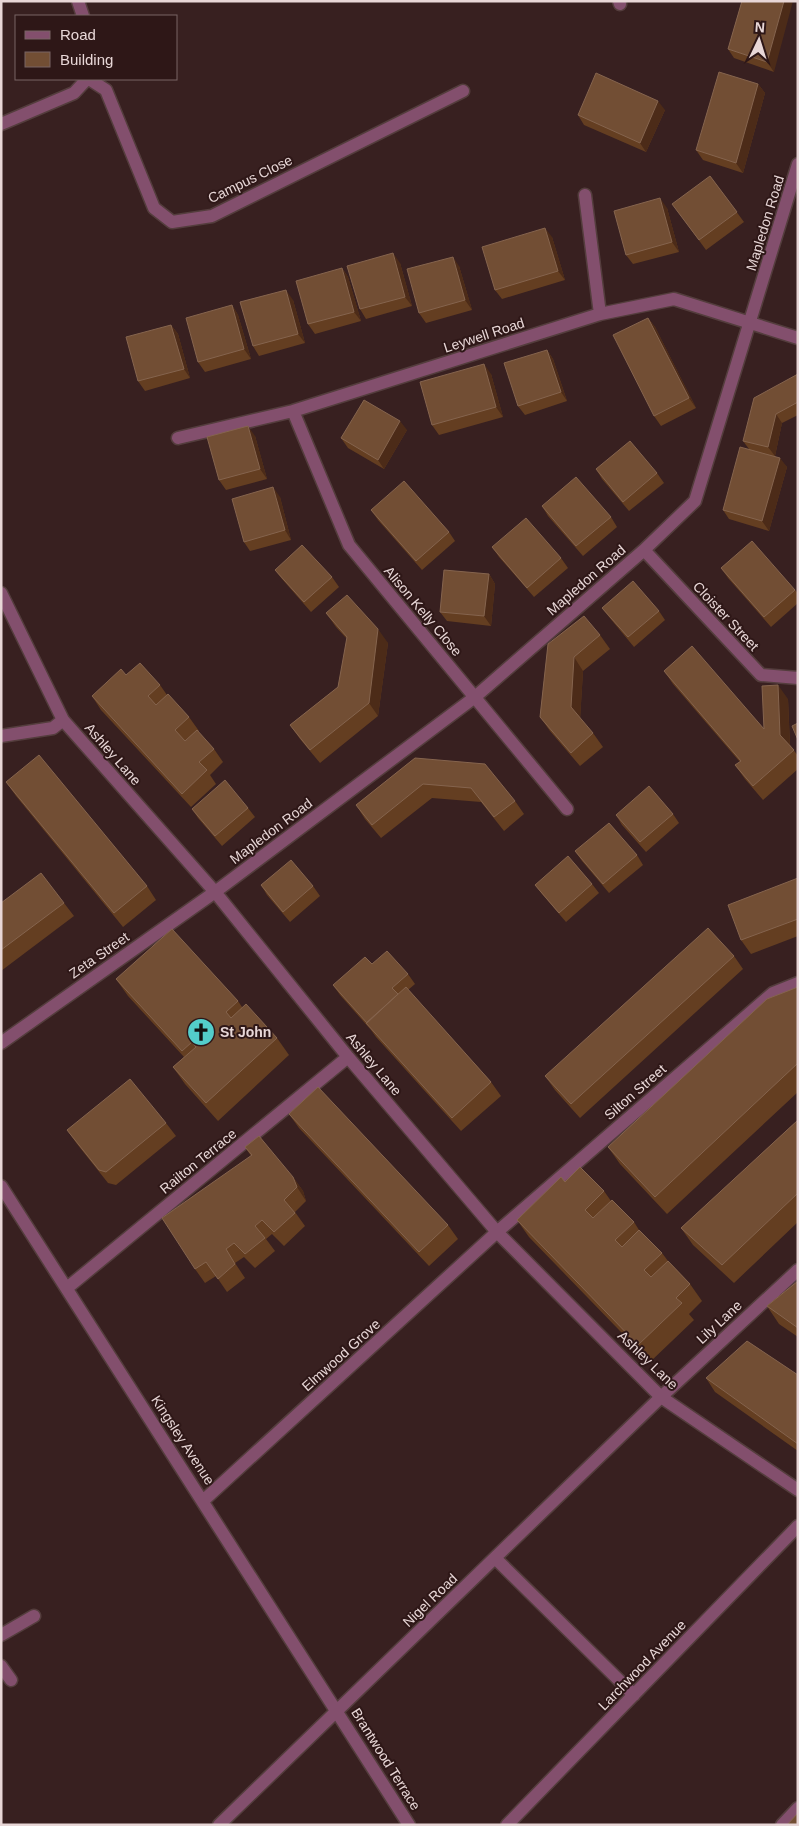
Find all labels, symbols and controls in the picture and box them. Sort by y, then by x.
legend [15,15,178,80]
north arrow [734,15,784,65]
text: N [754,19,766,35]
text: Road [60,26,96,43]
text: Building [60,51,113,68]
street label: Campus Close [205,152,295,206]
street label: Mapledon Road [743,173,787,273]
street label: Leywell Road [442,314,526,356]
street label: Mapledon Road [543,542,629,618]
street label: Alison Kelly Close [381,563,465,659]
street label: Cloister Street [690,578,762,654]
street label: Ashley Lane [82,720,144,788]
street label: Mapledon Road [227,795,315,867]
street label: Zeta Street [66,929,132,981]
church icon: St John [186,1017,216,1047]
place label: St John [220,1024,271,1040]
street label: Ashley Lane [343,1029,405,1099]
street label: Silton Street [601,1061,669,1123]
street label: Railton Terrace [156,1125,240,1197]
street label: Lily Lane [693,1297,745,1347]
street label: Elmwood Grove [299,1316,384,1394]
street label: Ashley Lane [615,1327,681,1393]
street label: Kingsley Avenue [148,1392,218,1488]
street label: Nigel Road [400,1570,460,1630]
street label: Larchwood Avenue [595,1617,689,1713]
street label: Brantwood Terrace [348,1705,424,1813]

